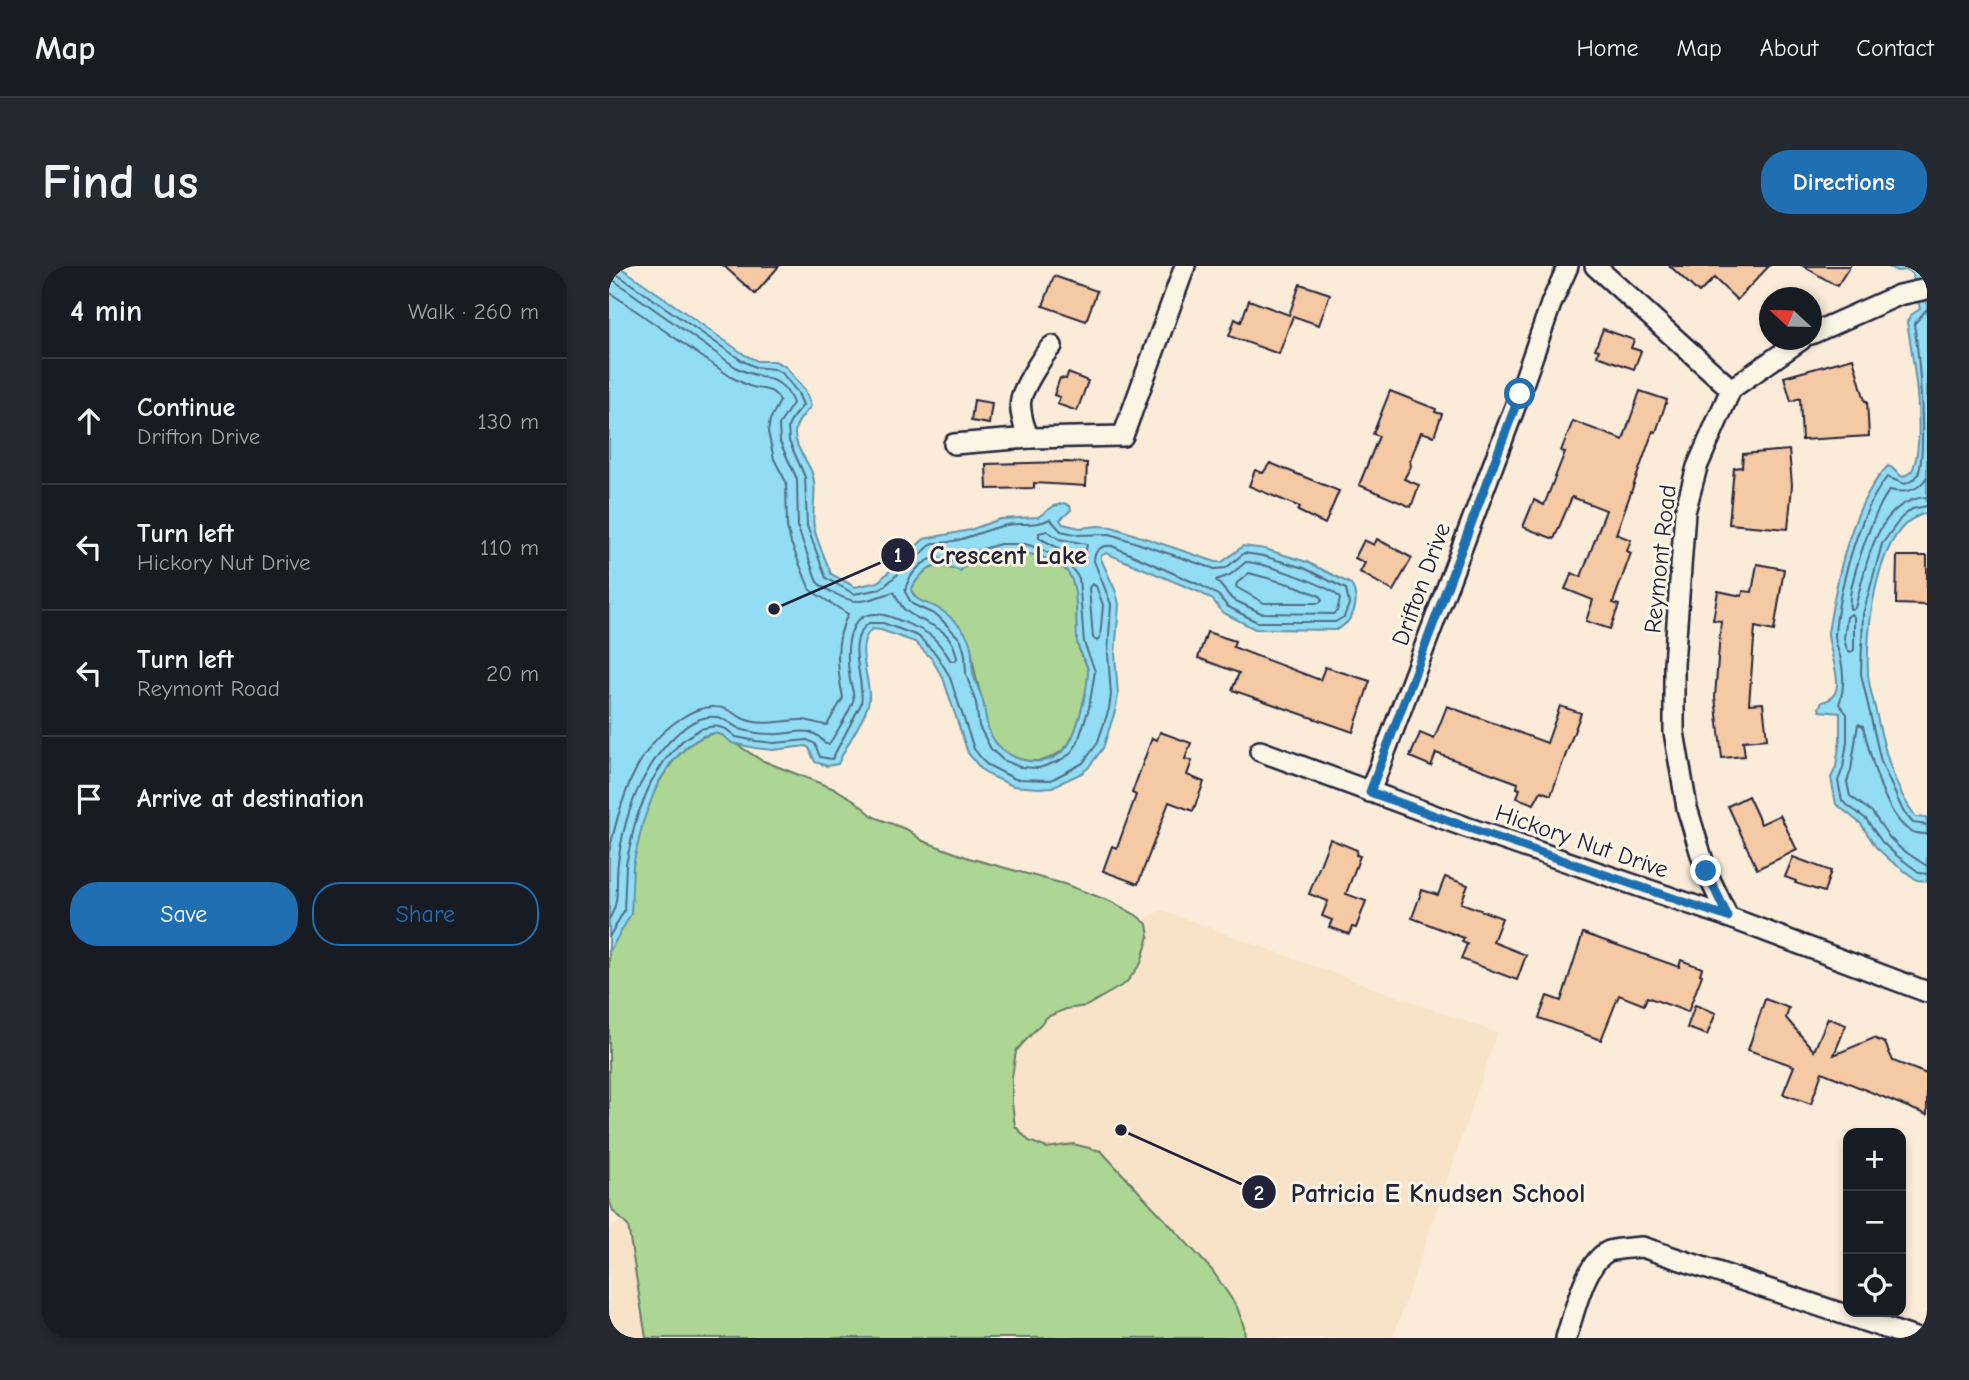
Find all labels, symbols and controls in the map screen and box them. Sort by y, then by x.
text: Map [35,29,96,67]
text: Home [1577,34,1638,62]
text: Map [1676,34,1722,62]
text: About [1760,34,1818,62]
text: Contact [1856,34,1934,62]
button: Directions [1761,150,1927,214]
text: Find us [42,154,198,210]
north arrow [1759,287,1822,350]
text: 4 min [70,294,142,329]
text: Walk · 260 m [408,298,539,325]
route start [1504,378,1535,409]
text: Continue [137,393,235,423]
icon: ahead [70,402,108,440]
text: 130 m [478,408,539,435]
text: Drifton Drive [137,423,260,450]
street label: Reymont Road [1638,483,1682,635]
text: Turn left [137,519,234,549]
street label: Drifton Drive [1386,519,1456,649]
icon: left [70,528,108,566]
callout: Crescent Lake [881,531,1101,578]
text: 110 m [480,534,539,561]
text: Crescent Lake [929,541,1087,571]
text: 1 [894,543,902,567]
text: Hickory Nut Drive [137,549,311,576]
text: Turn left [137,645,234,675]
icon: left [70,654,108,692]
text: 20 m [486,660,539,687]
text: Reymont Road [137,675,280,702]
icon: arrive [70,780,108,818]
text: Arrive at destination [137,784,364,814]
street label: Hickory Nut Drive [1492,798,1672,884]
route end [1690,855,1721,886]
button: Save [70,882,298,946]
button: Share [312,882,539,946]
map controls [1843,1128,1906,1317]
button: + [1843,1128,1906,1191]
callout: Patricia E Knudsen School [1242,1169,1599,1216]
text: Patricia E Knudsen School [1291,1179,1585,1209]
text: 2 [1254,1181,1264,1205]
button: − [1843,1191,1906,1254]
button: locate [1843,1254,1906,1317]

